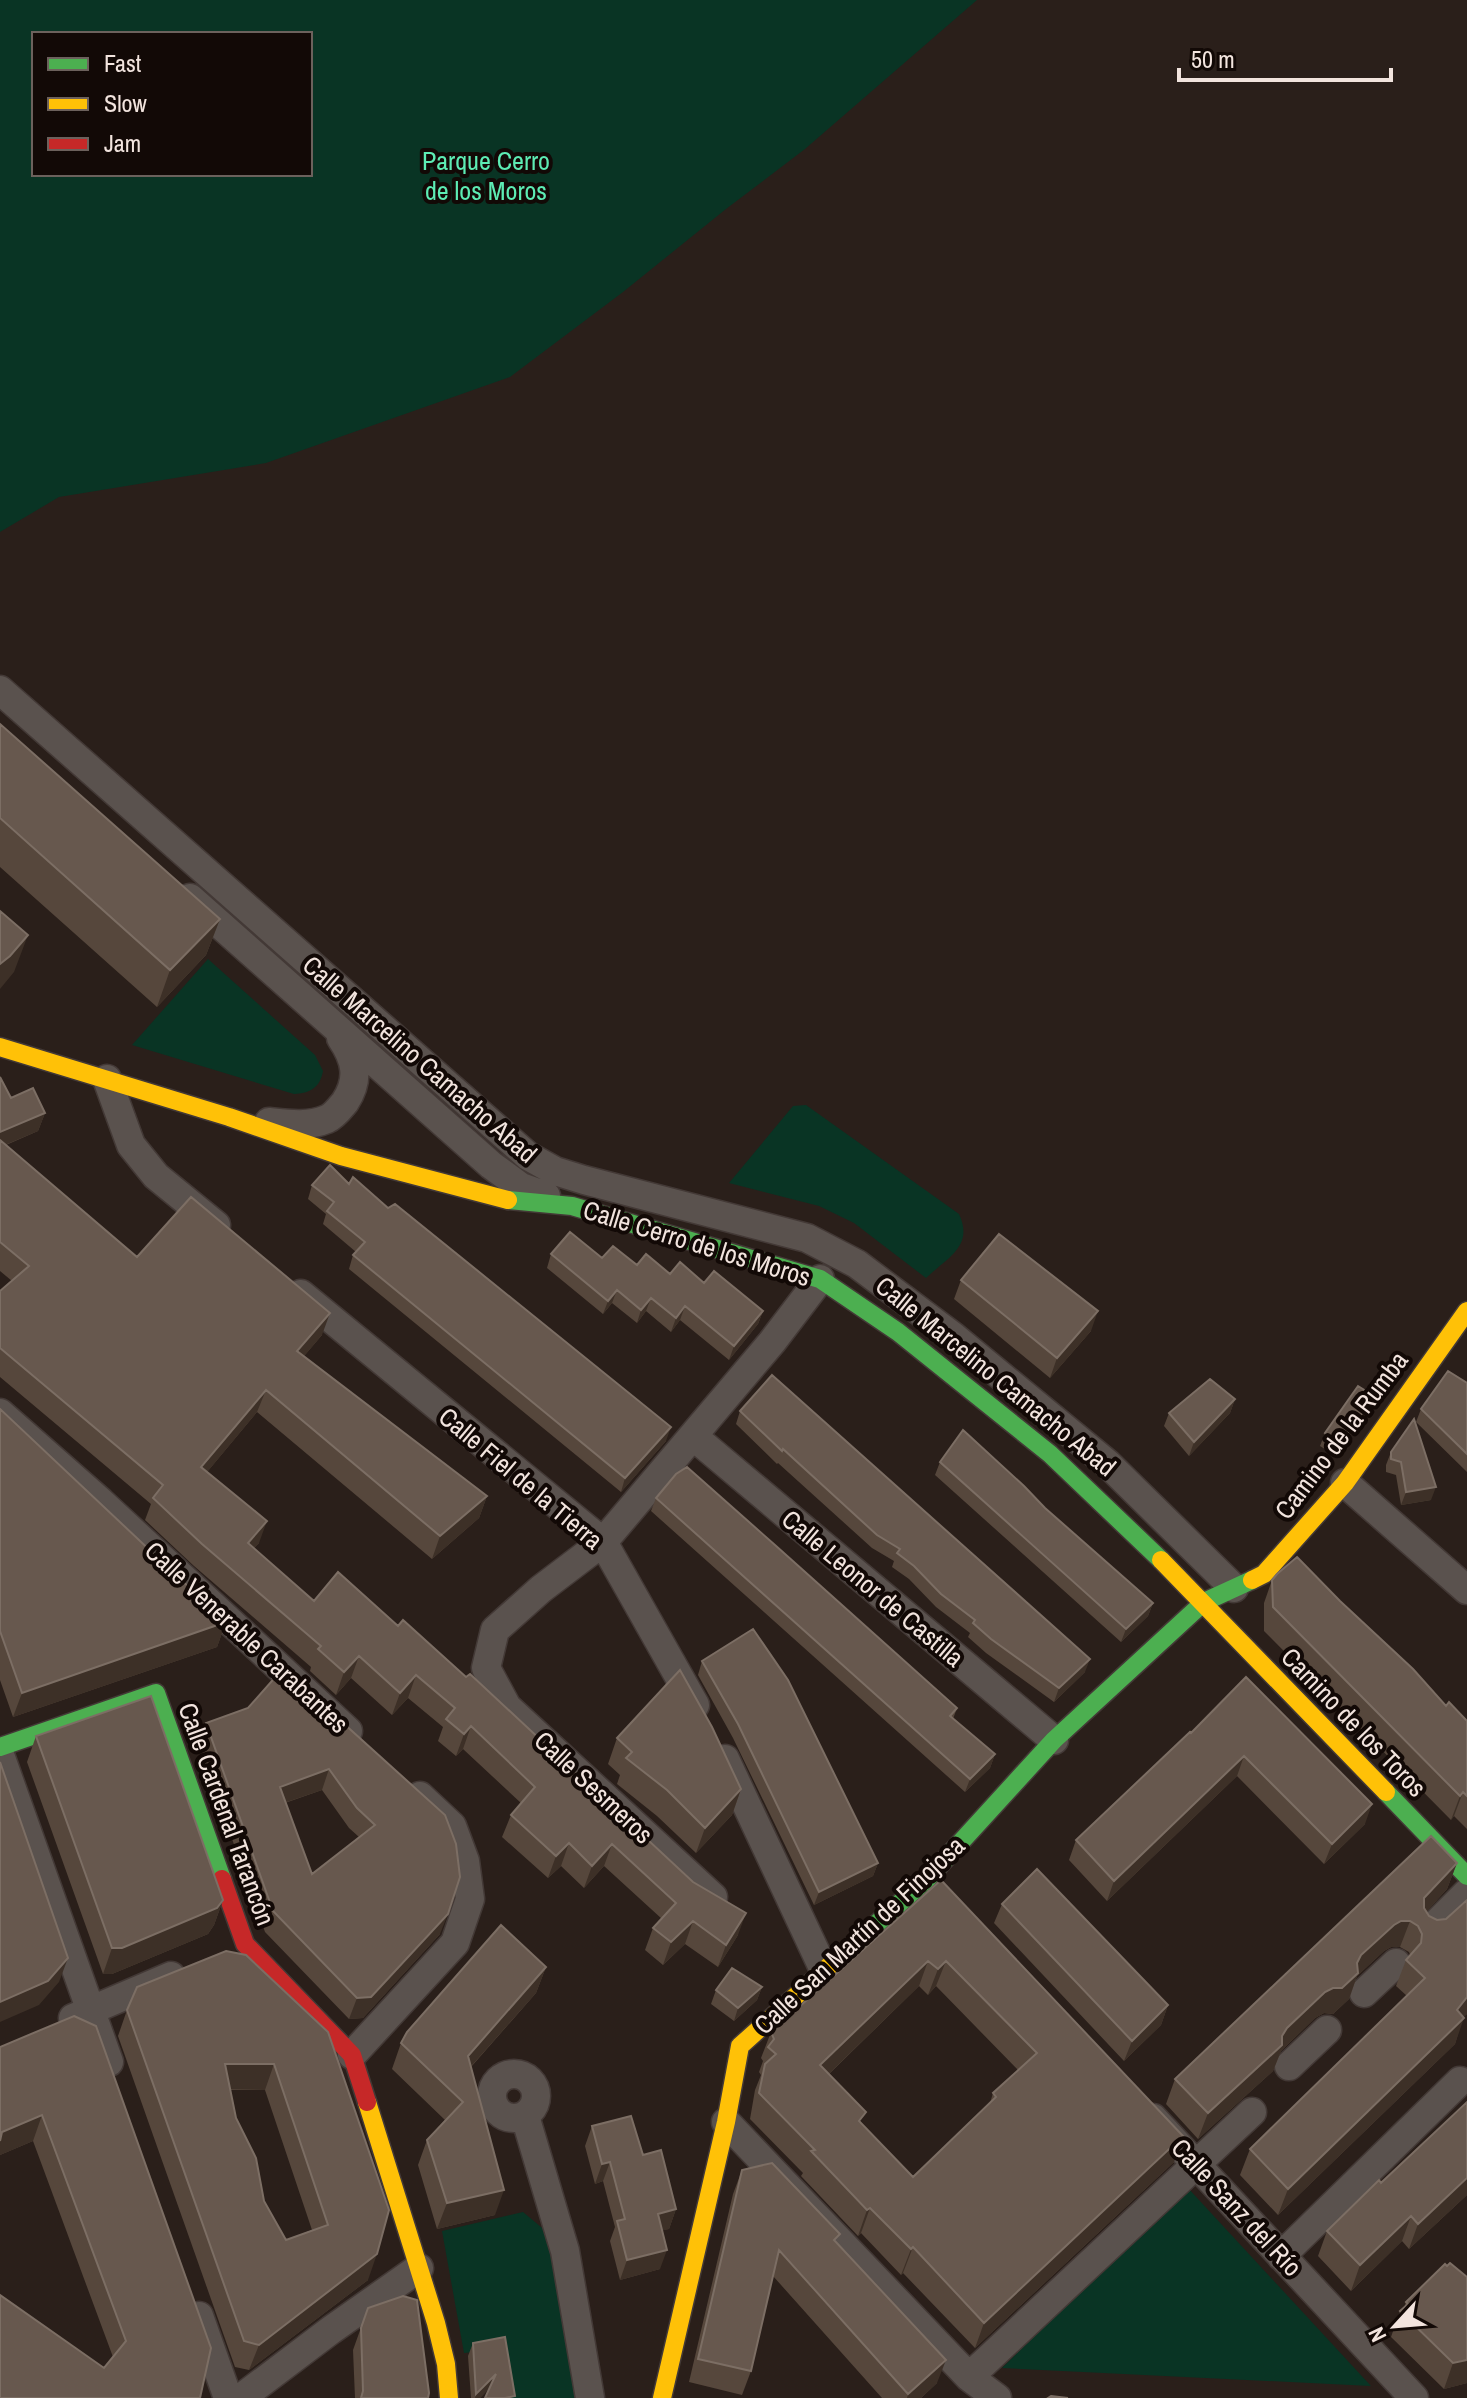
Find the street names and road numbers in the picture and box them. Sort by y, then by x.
street label: Calle Marcelino Camacho Abad [295,947,545,1171]
street label: Calle Cerro de los Moros [579,1192,815,1294]
street label: Calle Marcelino Camacho Abad [868,1268,1124,1484]
street label: Camino de la Rumba [1266,1344,1416,1526]
street label: Calle Fiel de la Tierra [432,1399,611,1557]
street label: Calle Leonor de Castilla [775,1501,972,1675]
street label: Calle Venerable Carabantes [138,1533,356,1741]
street label: Camino de los Toros [1274,1640,1434,1804]
street label: Calle Cardenal Tarancón [170,1698,284,1930]
street label: Calle Sesmeros [527,1723,661,1851]
street label: Calle San Martín de Finojosa [746,1828,972,2042]
street label: Calle Sanz del Río [1164,2130,1310,2284]

